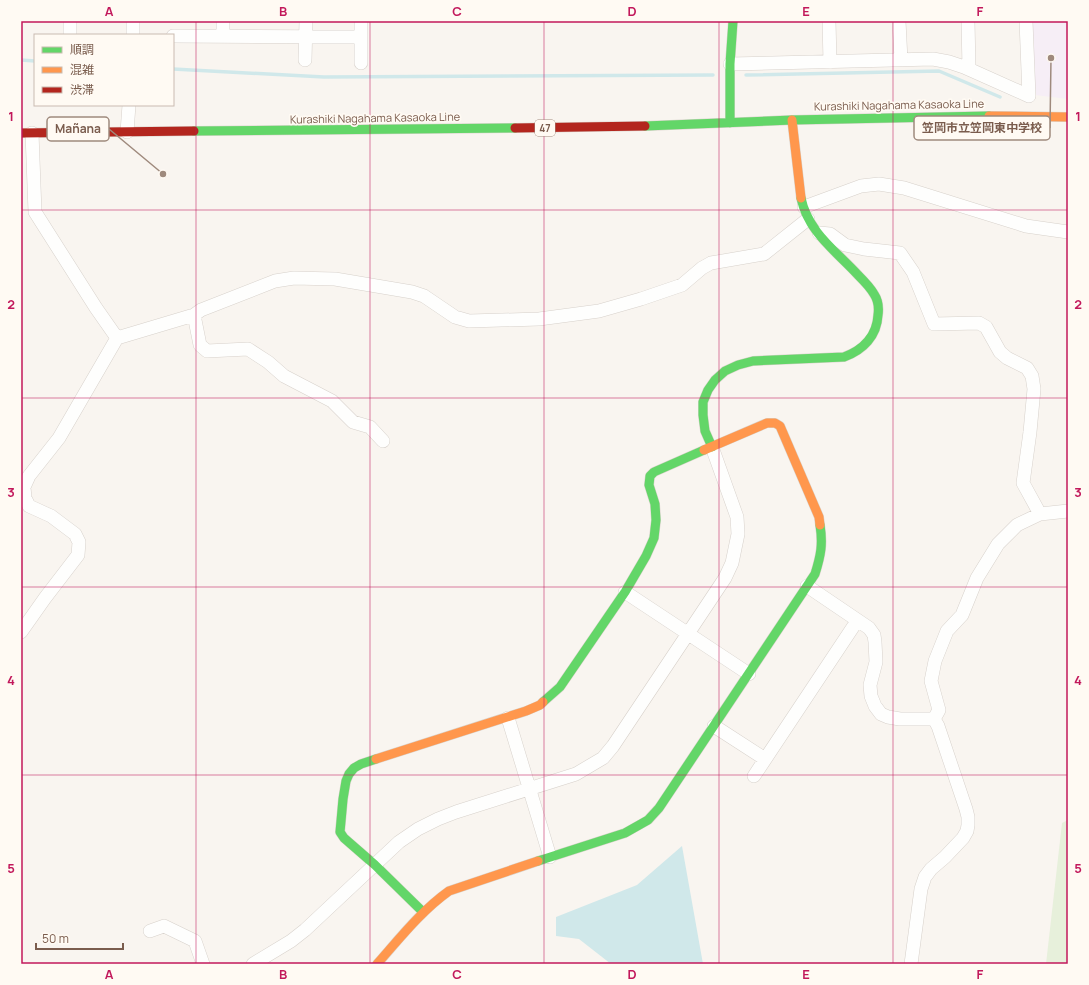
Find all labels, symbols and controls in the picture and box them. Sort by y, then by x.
text: A [105,2,114,20]
text: B [279,2,287,20]
text: C [452,2,462,20]
text: D [627,2,637,20]
text: E [802,2,810,20]
text: F [977,2,984,20]
legend [34,34,174,106]
text: 順調 [70,41,94,58]
text: 混雑 [70,61,94,78]
text: 渋滞 [70,81,94,98]
street label: Kurashiki Nagahama Kasaoka Line [814,96,985,113]
text: 1 [8,107,14,125]
text: 1 [1075,107,1081,125]
street label: Kurashiki Nagahama Kasaoka Line [290,109,461,126]
callout: 笠岡市立笠岡東中学校 [914,116,1050,140]
callout: Mañana [47,117,109,141]
text: 笠岡市立笠岡東中学校 [921,119,1042,136]
text: Mañana [55,120,101,137]
road number: 47 [535,120,555,136]
text: 2 [7,295,15,313]
text: 2 [1074,295,1082,313]
text: 3 [7,483,15,501]
text: 3 [1074,483,1082,501]
text: 4 [7,671,15,689]
text: 4 [1074,671,1082,689]
text: 5 [7,859,15,877]
text: 5 [1074,859,1082,877]
scale bar [36,925,123,951]
text: 50 m [42,930,69,947]
text: A [105,965,114,983]
text: B [279,965,287,983]
text: C [452,965,462,983]
text: D [627,965,637,983]
text: E [802,965,810,983]
text: F [977,965,984,983]

